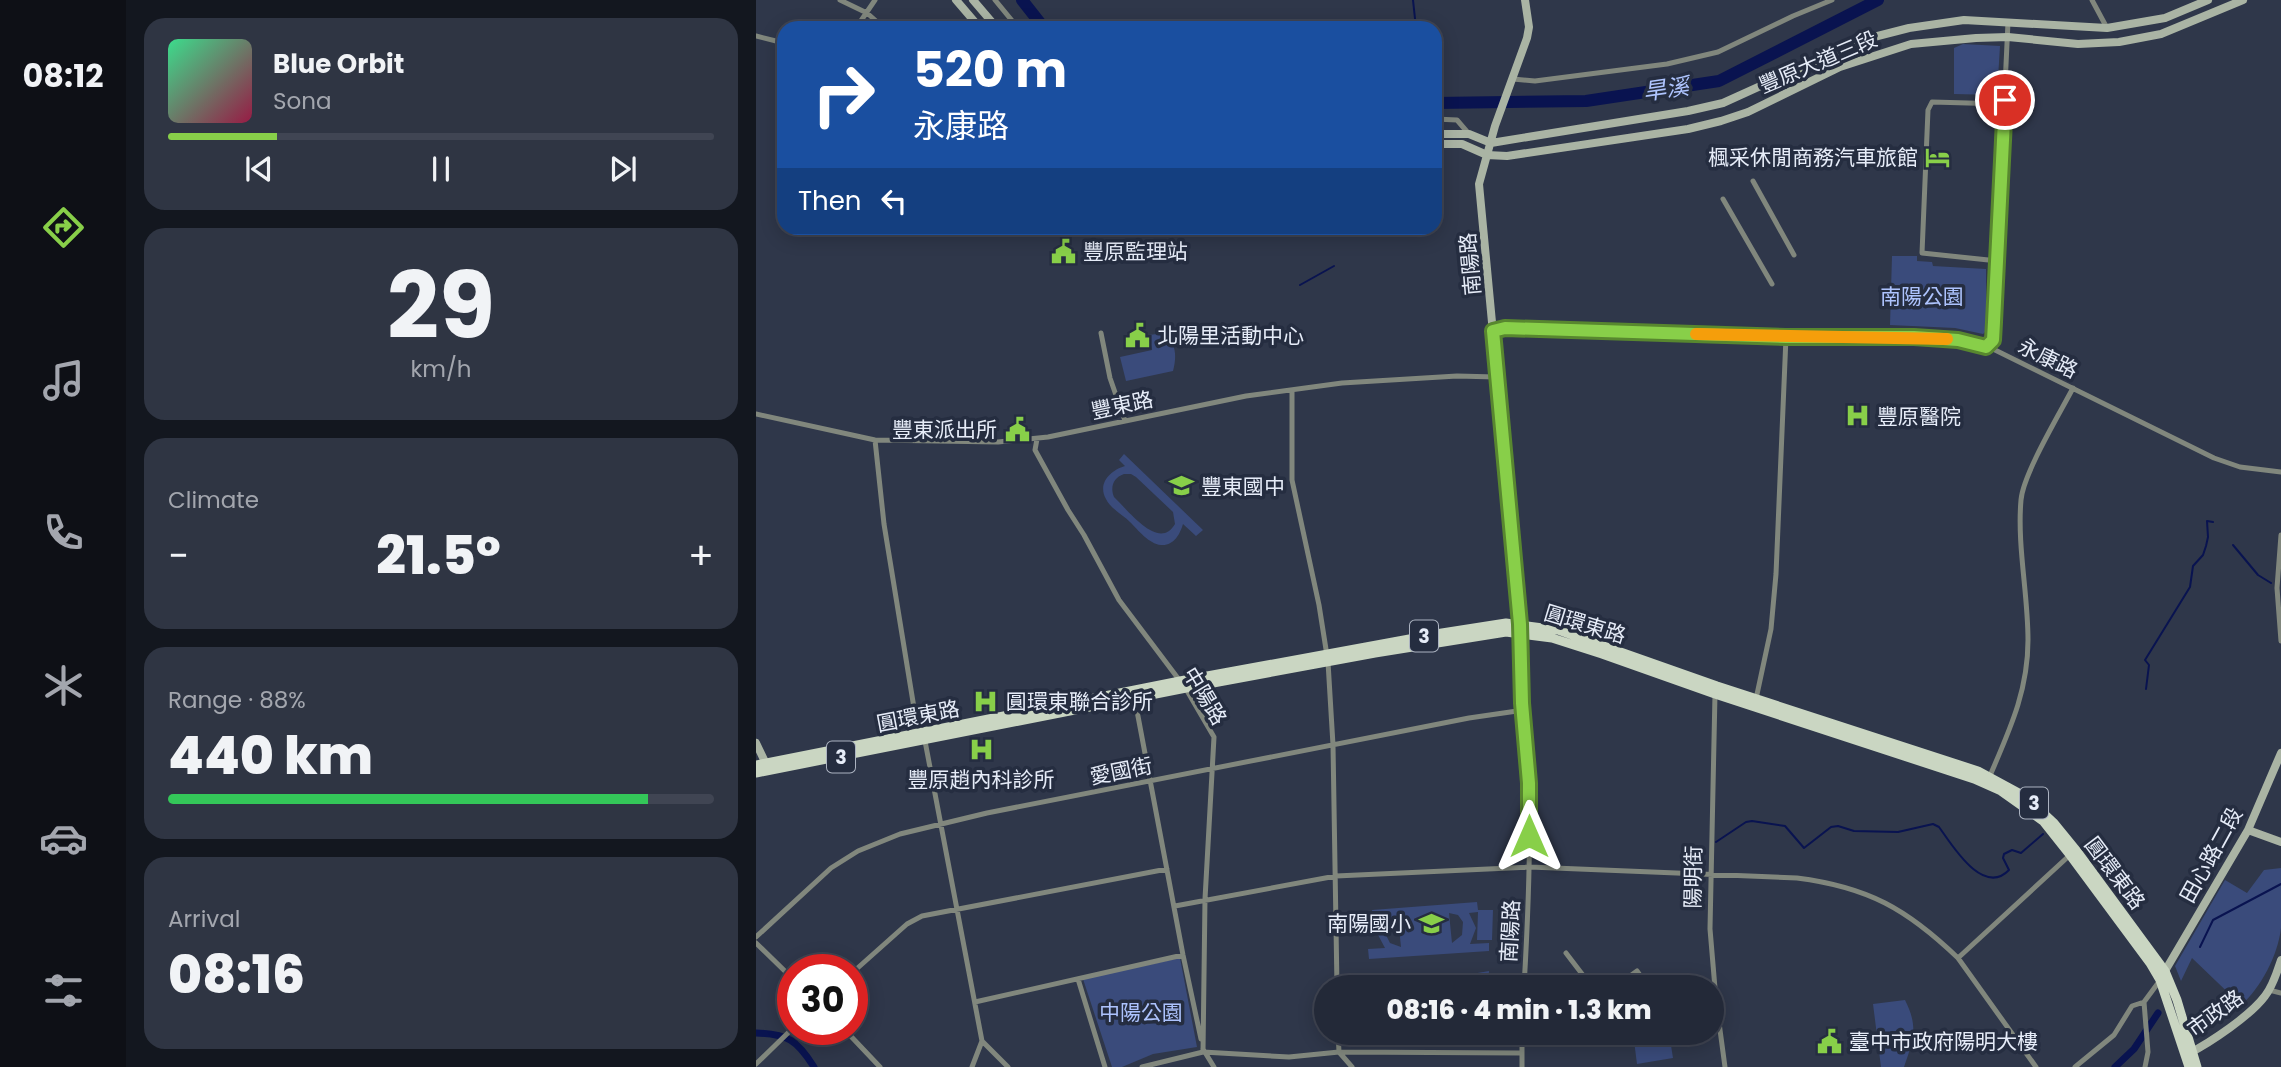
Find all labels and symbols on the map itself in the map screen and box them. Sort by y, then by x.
street label: 豐原大道三段 [1754,24,1882,100]
water label: 旱溪 [1641,70,1694,108]
pin [1975,70,2035,130]
place label: 楓采休閒商務汽車旅館 [1708,143,1918,172]
hotel icon: 楓采休閒商務汽車旅館 [1924,143,1952,171]
street label: 南陽路 [1453,231,1487,297]
public building icon: 豐原監理站 [1049,237,1077,265]
place label: 豐原監理站 [1083,237,1188,266]
park label: 南陽公園 [1880,282,1964,311]
public building icon: 北陽里活動中心 [1123,321,1151,349]
place label: 北陽里活動中心 [1157,321,1304,350]
street label: 永康路 [2013,331,2083,385]
street label: 豐東路 [1088,384,1156,426]
hospital icon: 豐原醫院 [1843,402,1871,430]
place label: 豐原醫院 [1877,402,1961,431]
place label: 豐東派出所 [892,415,997,444]
public building icon: 豐東派出所 [1003,415,1031,443]
school or university icon: 豐東國中 [1167,472,1195,500]
place label: 豐東國中 [1201,472,1285,501]
street label: 圓環東路 [1541,598,1629,650]
road number: 3 [1410,621,1438,652]
street label: 中陽路 [1176,662,1234,730]
hospital icon: 圓環東聯合診所 [972,687,1000,715]
place label: 圓環東聯合診所 [1006,687,1153,716]
street label: 圓環東路 [874,694,962,738]
hospital icon: 豐原趙內科診所 [967,736,995,764]
road number: 3 [827,742,855,772]
street label: 愛國街 [1087,751,1155,791]
place label: 豐原趙內科診所 [908,765,1055,794]
road number: 3 [2020,788,2048,818]
position arrow [1492,799,1566,873]
street label: 田心路二段 [2173,802,2249,908]
street label: 圓環東路 [2078,831,2152,915]
street label: 陽明街 [1678,845,1708,909]
street label: 南陽路 [1494,899,1526,963]
place label: 南陽國小 [1327,909,1411,938]
school or university icon: 南陽國小 [1417,909,1445,937]
speed limit sign: 30 [777,954,868,1045]
street label: 市政路 [2181,983,2249,1043]
park label: 中陽公園 [1099,998,1183,1027]
public building icon: 臺中市政府陽明大樓 [1815,1027,1843,1055]
place label: 臺中市政府陽明大樓 [1849,1027,2038,1056]

